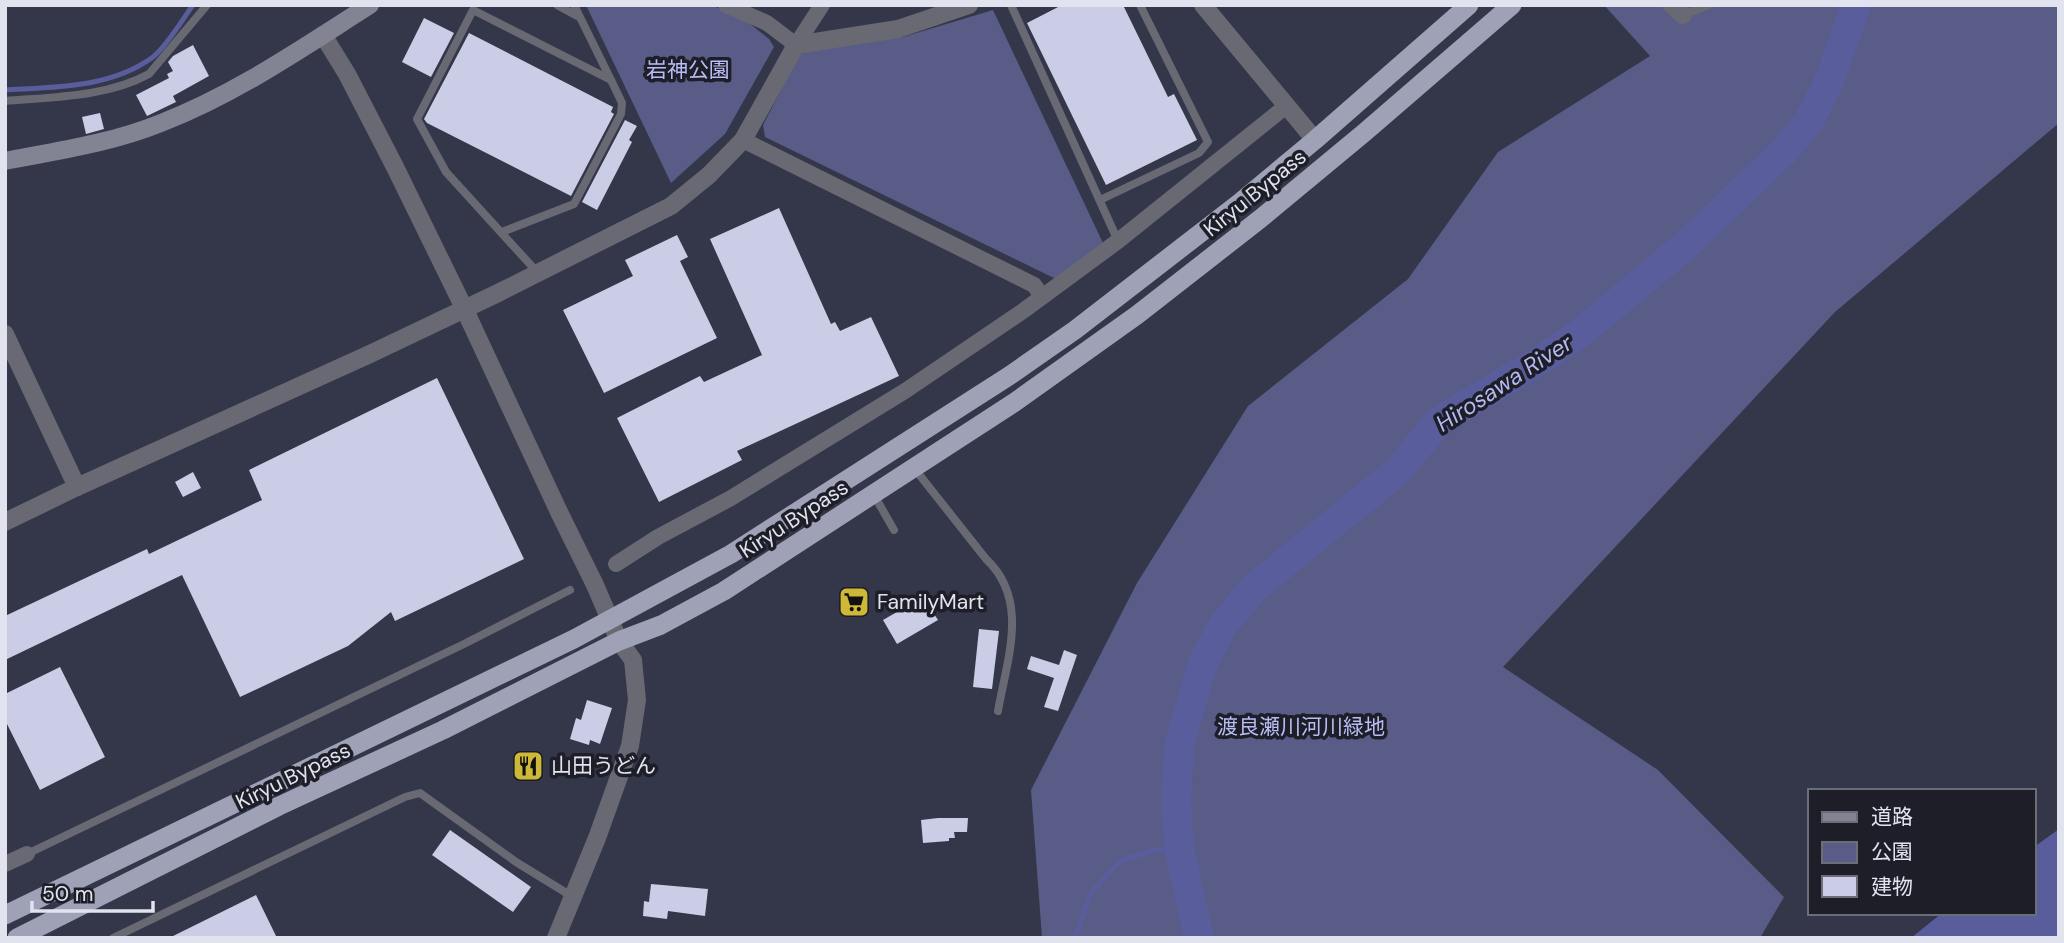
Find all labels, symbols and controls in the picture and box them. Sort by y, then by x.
park label: 岩神公園 [646,56,730,84]
street label: Kiryu Bypass [1198,143,1312,243]
water label: Hirosawa River [1430,327,1579,438]
street label: Kiryu Bypass [734,473,854,565]
supermarket icon: FamilyMart [837,585,871,619]
place label: FamilyMart [877,588,984,616]
park label: 渡良瀬川河川緑地 [1217,713,1385,741]
street label: Kiryu Bypass [231,736,355,816]
restaurant icon: 山田うどん [511,749,545,783]
place label: 山田うどん [551,752,656,780]
legend [1808,789,2036,915]
text: 道路 [1871,803,1913,831]
text: 公園 [1871,838,1913,866]
scale bar [32,870,152,914]
text: 建物 [1871,873,1913,901]
text: 50 m [42,880,93,908]

